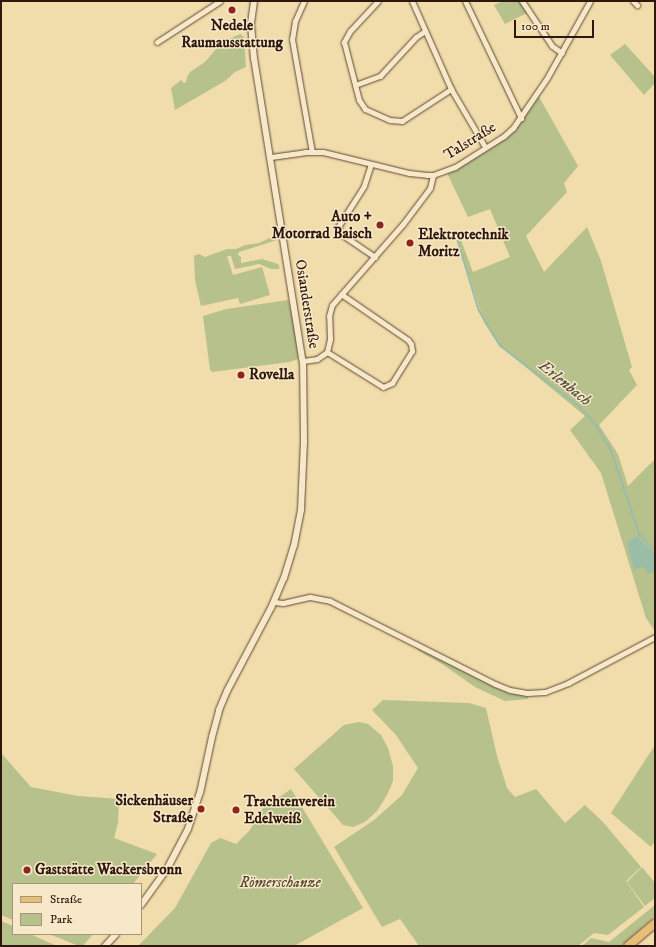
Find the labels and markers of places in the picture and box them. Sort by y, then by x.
marker: Nedele Raumausstattung [227,5,237,15]
place label: Nedele Raumausstattung [181,16,283,51]
place label: Auto + Motorrad Baisch [272,207,372,242]
marker: Auto + Motorrad Baisch [375,220,385,230]
place label: Elektrotechnik Moritz [418,225,509,260]
marker: Elektrotechnik Moritz [405,238,415,248]
place label: Rovella [249,366,294,384]
marker: Rovella [236,370,246,380]
place label: Sickenhäuser Straße [115,791,193,826]
place label: Trachtenverein Edelweiß [244,792,335,827]
marker: Sickenhäuser Straße [196,804,206,814]
marker: Trachtenverein Edelweiß [231,805,241,815]
place label: Gaststätte Wackersbronn [35,861,182,879]
marker: Gaststätte Wackersbronn [22,865,32,875]

